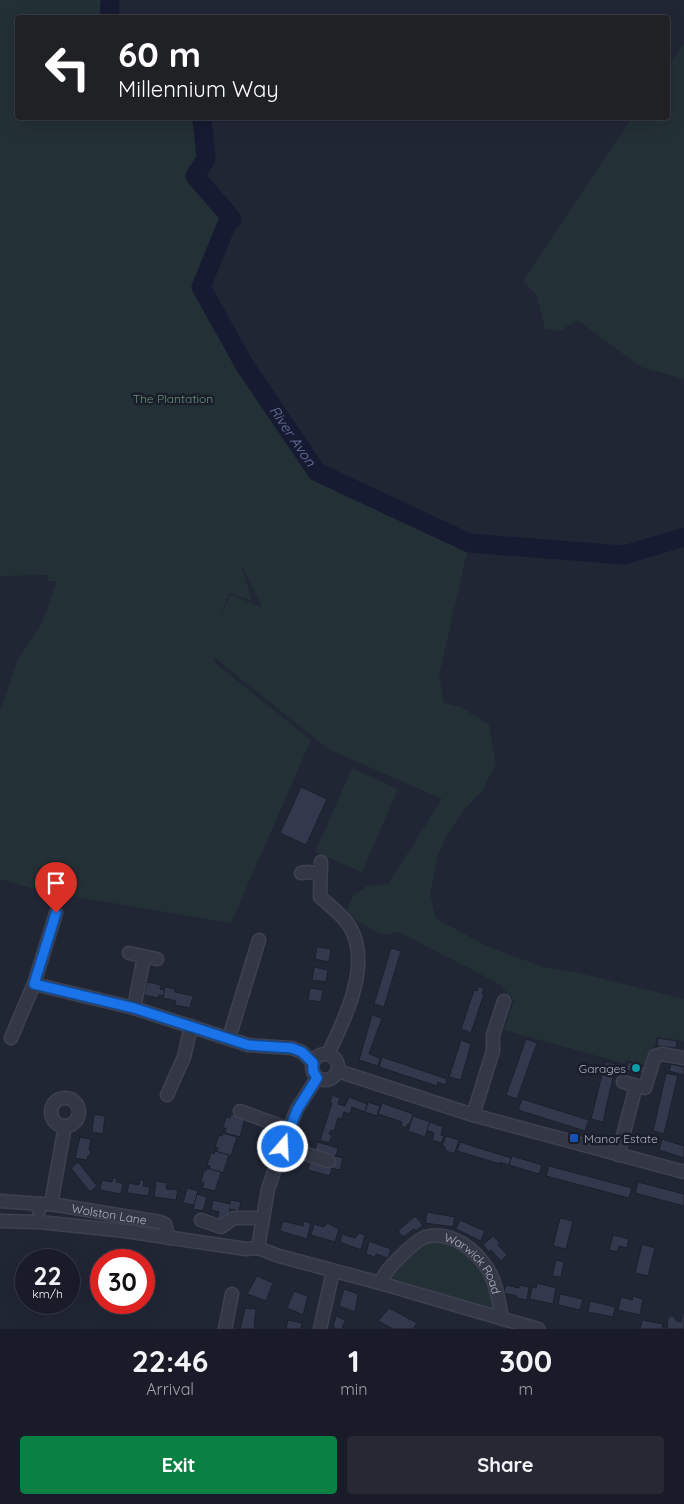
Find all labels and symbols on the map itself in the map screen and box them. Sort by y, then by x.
park label: The Plantation [133,391,213,406]
water label: River Avon [266,402,320,471]
pin [35,862,77,913]
place label: Garages [579,1061,626,1076]
marker: Garages [630,1062,642,1074]
position arrow [256,1120,308,1172]
place label: Manor Estate [584,1131,658,1146]
marker: Manor Estate [568,1132,580,1144]
street label: Wolston Lane [71,1200,148,1227]
street label: Warwick Road [443,1229,504,1295]
speed limit sign: 30 [90,1249,155,1314]

